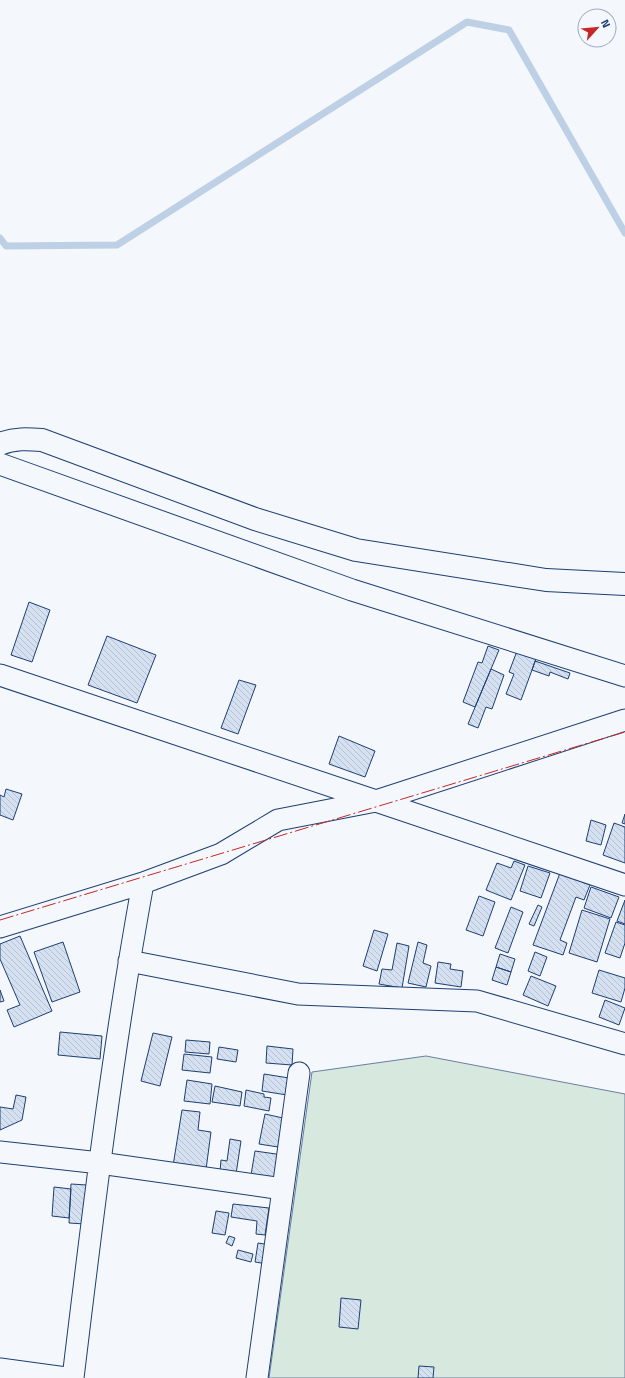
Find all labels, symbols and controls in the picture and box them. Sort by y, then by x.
north arrow [577,8,617,48]
text: N [597,16,615,30]

